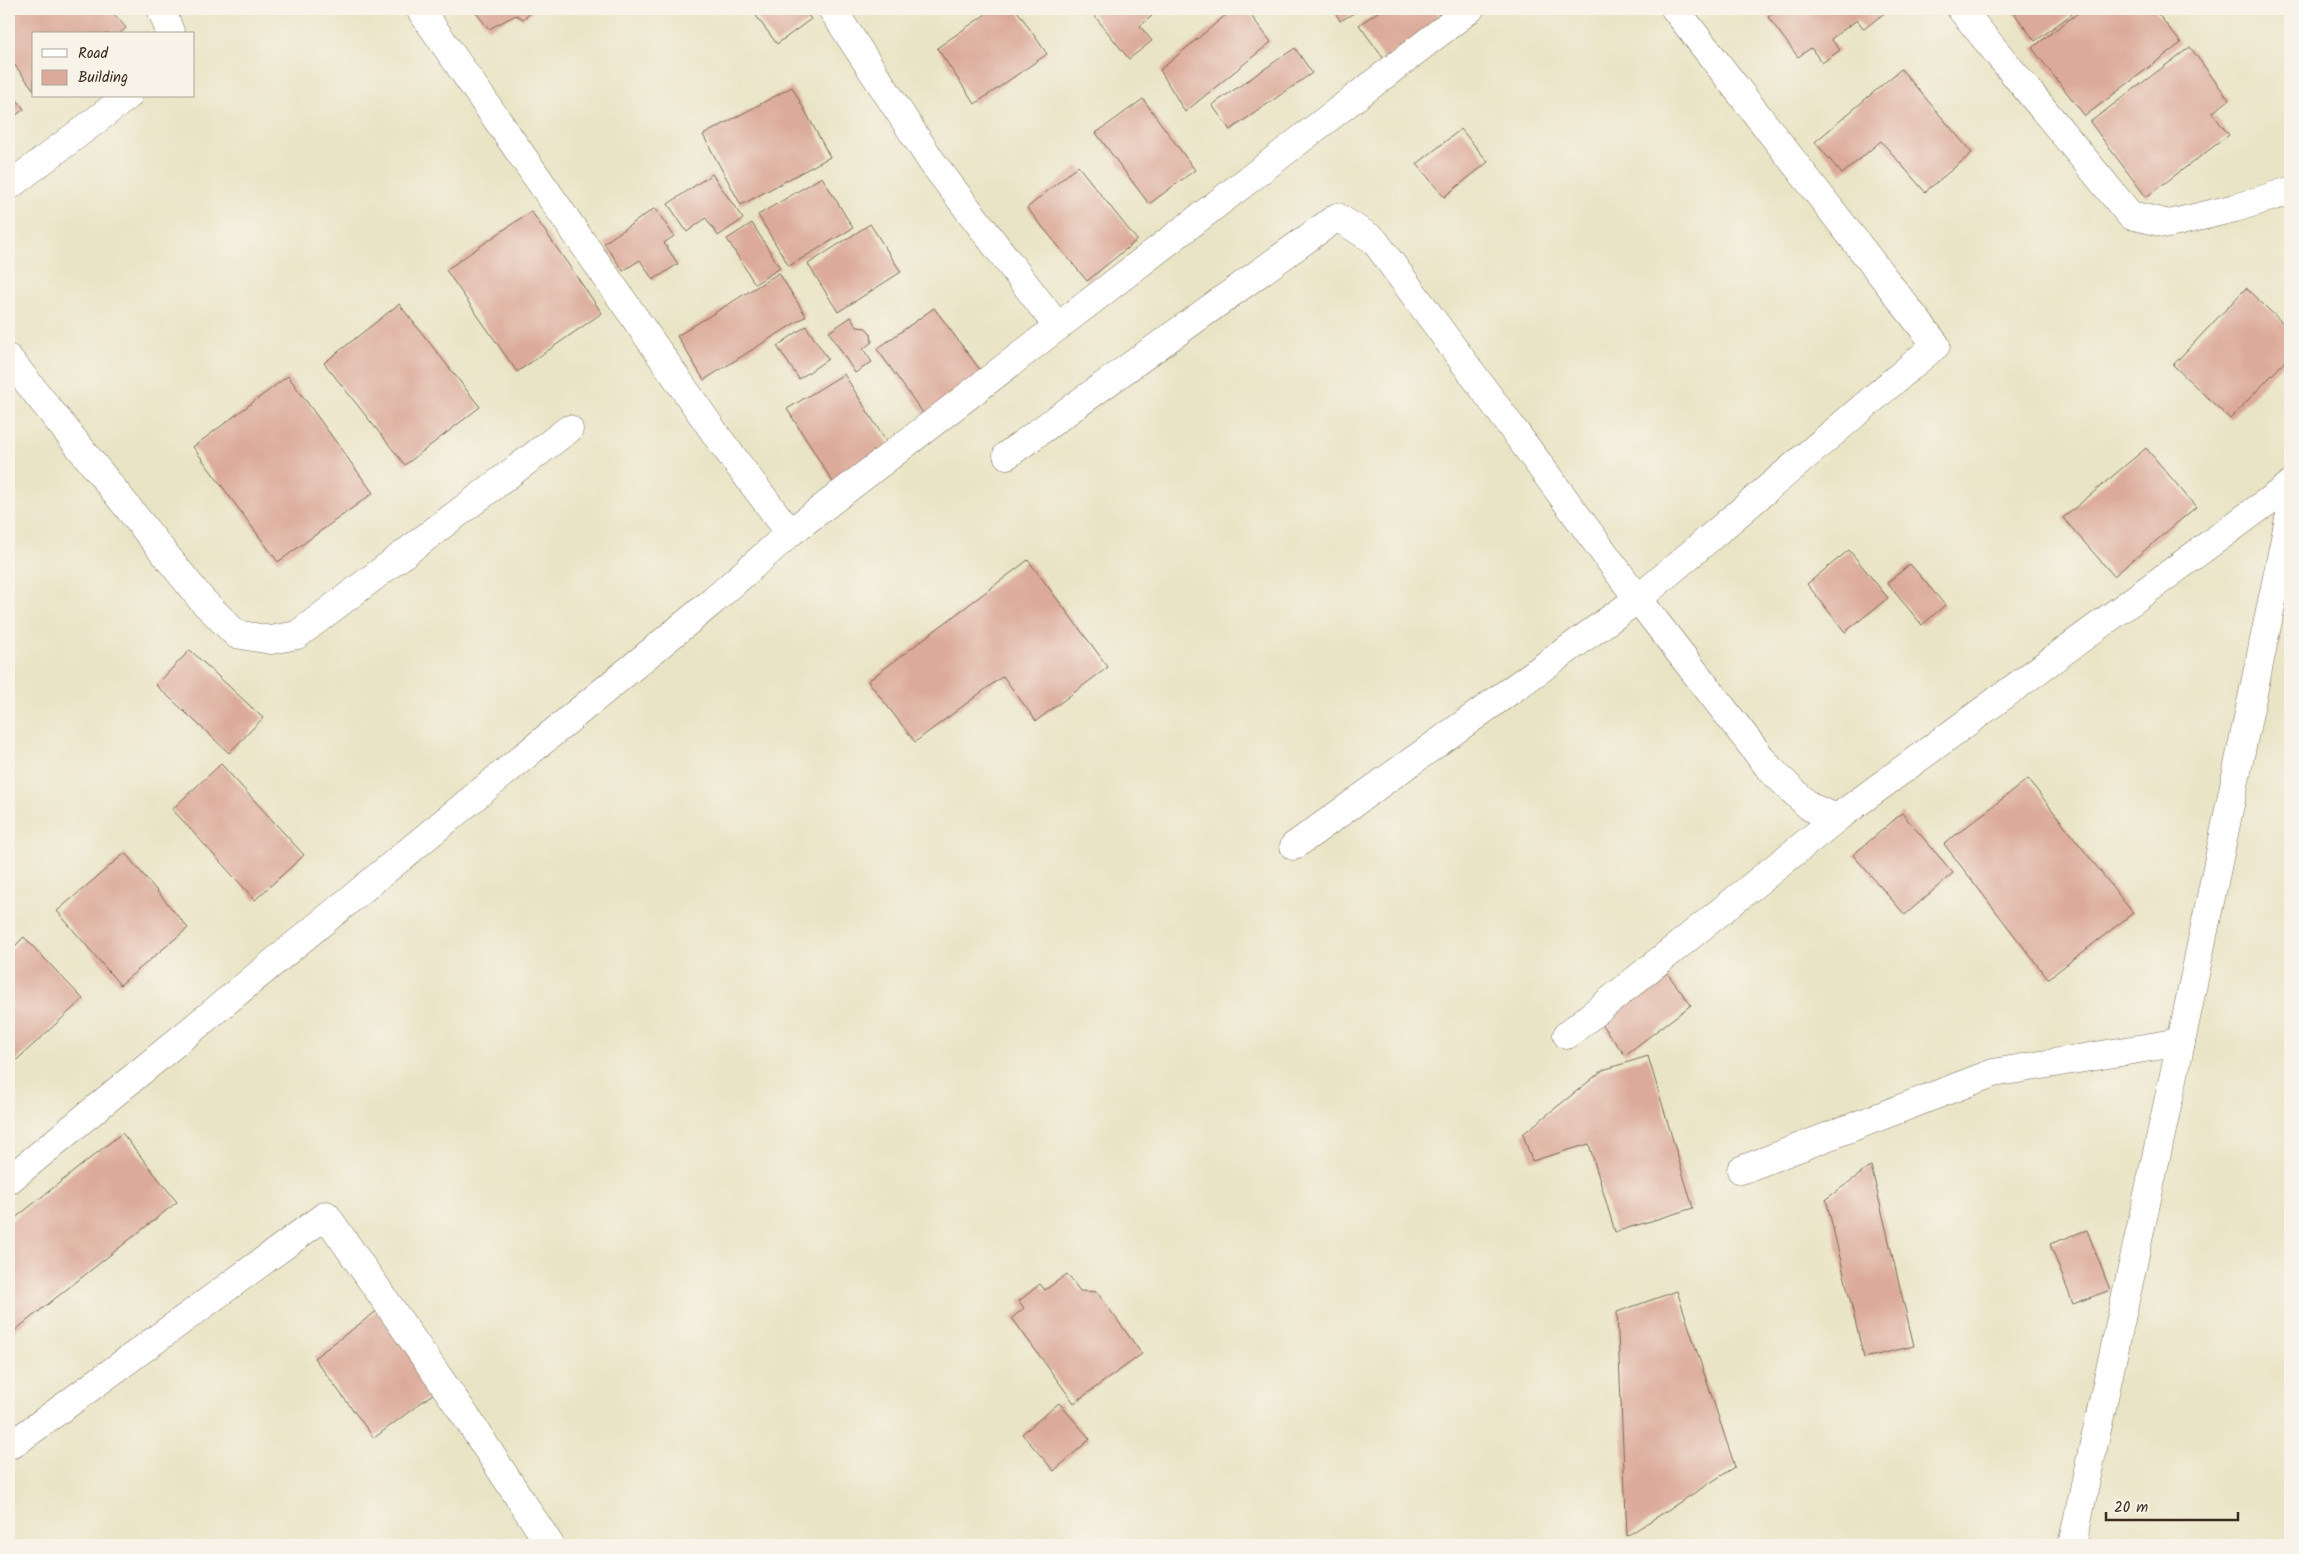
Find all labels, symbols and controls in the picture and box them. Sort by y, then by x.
legend [32,32,195,98]
text: Road [78,42,109,66]
text: Building [78,66,128,90]
scale bar [2106,1489,2239,1521]
text: 20 m [2114,1496,2148,1520]

